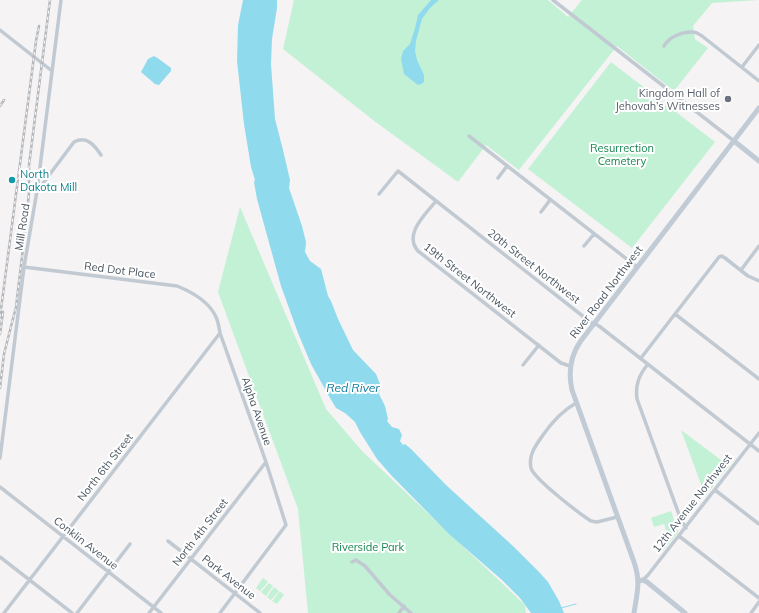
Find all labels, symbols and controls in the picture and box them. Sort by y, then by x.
place label: Kingdom Hall of Jehovah’s Witnesses [615,86,720,113]
marker: Kingdom Hall of Jehovah’s Witnesses [723,94,733,104]
park label: Resurrection Cemetery [590,141,654,168]
place label: North Dakota Mill [20,167,77,194]
marker: North Dakota Mill [7,175,17,185]
street label: Mill Road [11,203,33,251]
street label: 20th Street Northwest [485,226,583,307]
street label: 19th Street Northwest [421,240,519,321]
street label: River Road Northwest [567,243,646,341]
street label: Red Dot Place [84,259,156,281]
street label: Alpha Avenue [239,375,275,447]
water label: Red River [326,380,380,395]
street label: North 6th Street [74,430,136,504]
street label: 12th Avenue Northwest [649,451,735,555]
street label: North 4th Street [169,495,231,569]
street label: Conklin Avenue [51,513,121,573]
park label: Riverside Park [332,540,405,554]
street label: Park Avenue [199,552,259,602]

